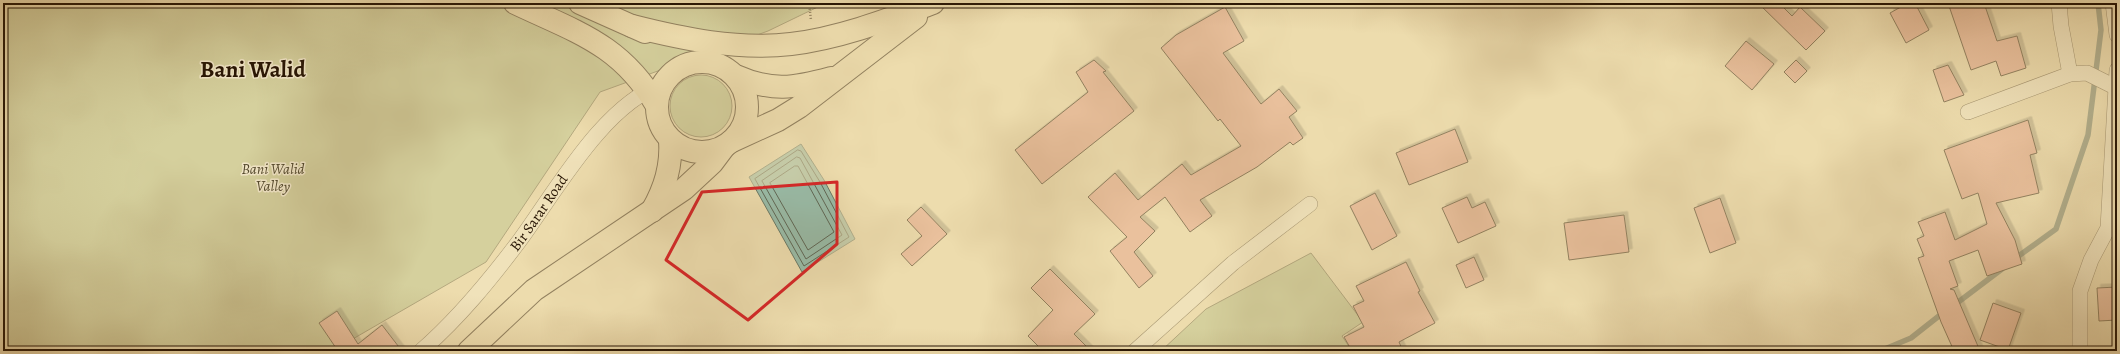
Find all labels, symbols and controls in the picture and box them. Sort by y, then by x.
district label: Bani Walid [200,54,307,85]
park label: Bani Walid Valley [241,159,305,196]
street label: Bir Sarar Road [505,170,573,255]

